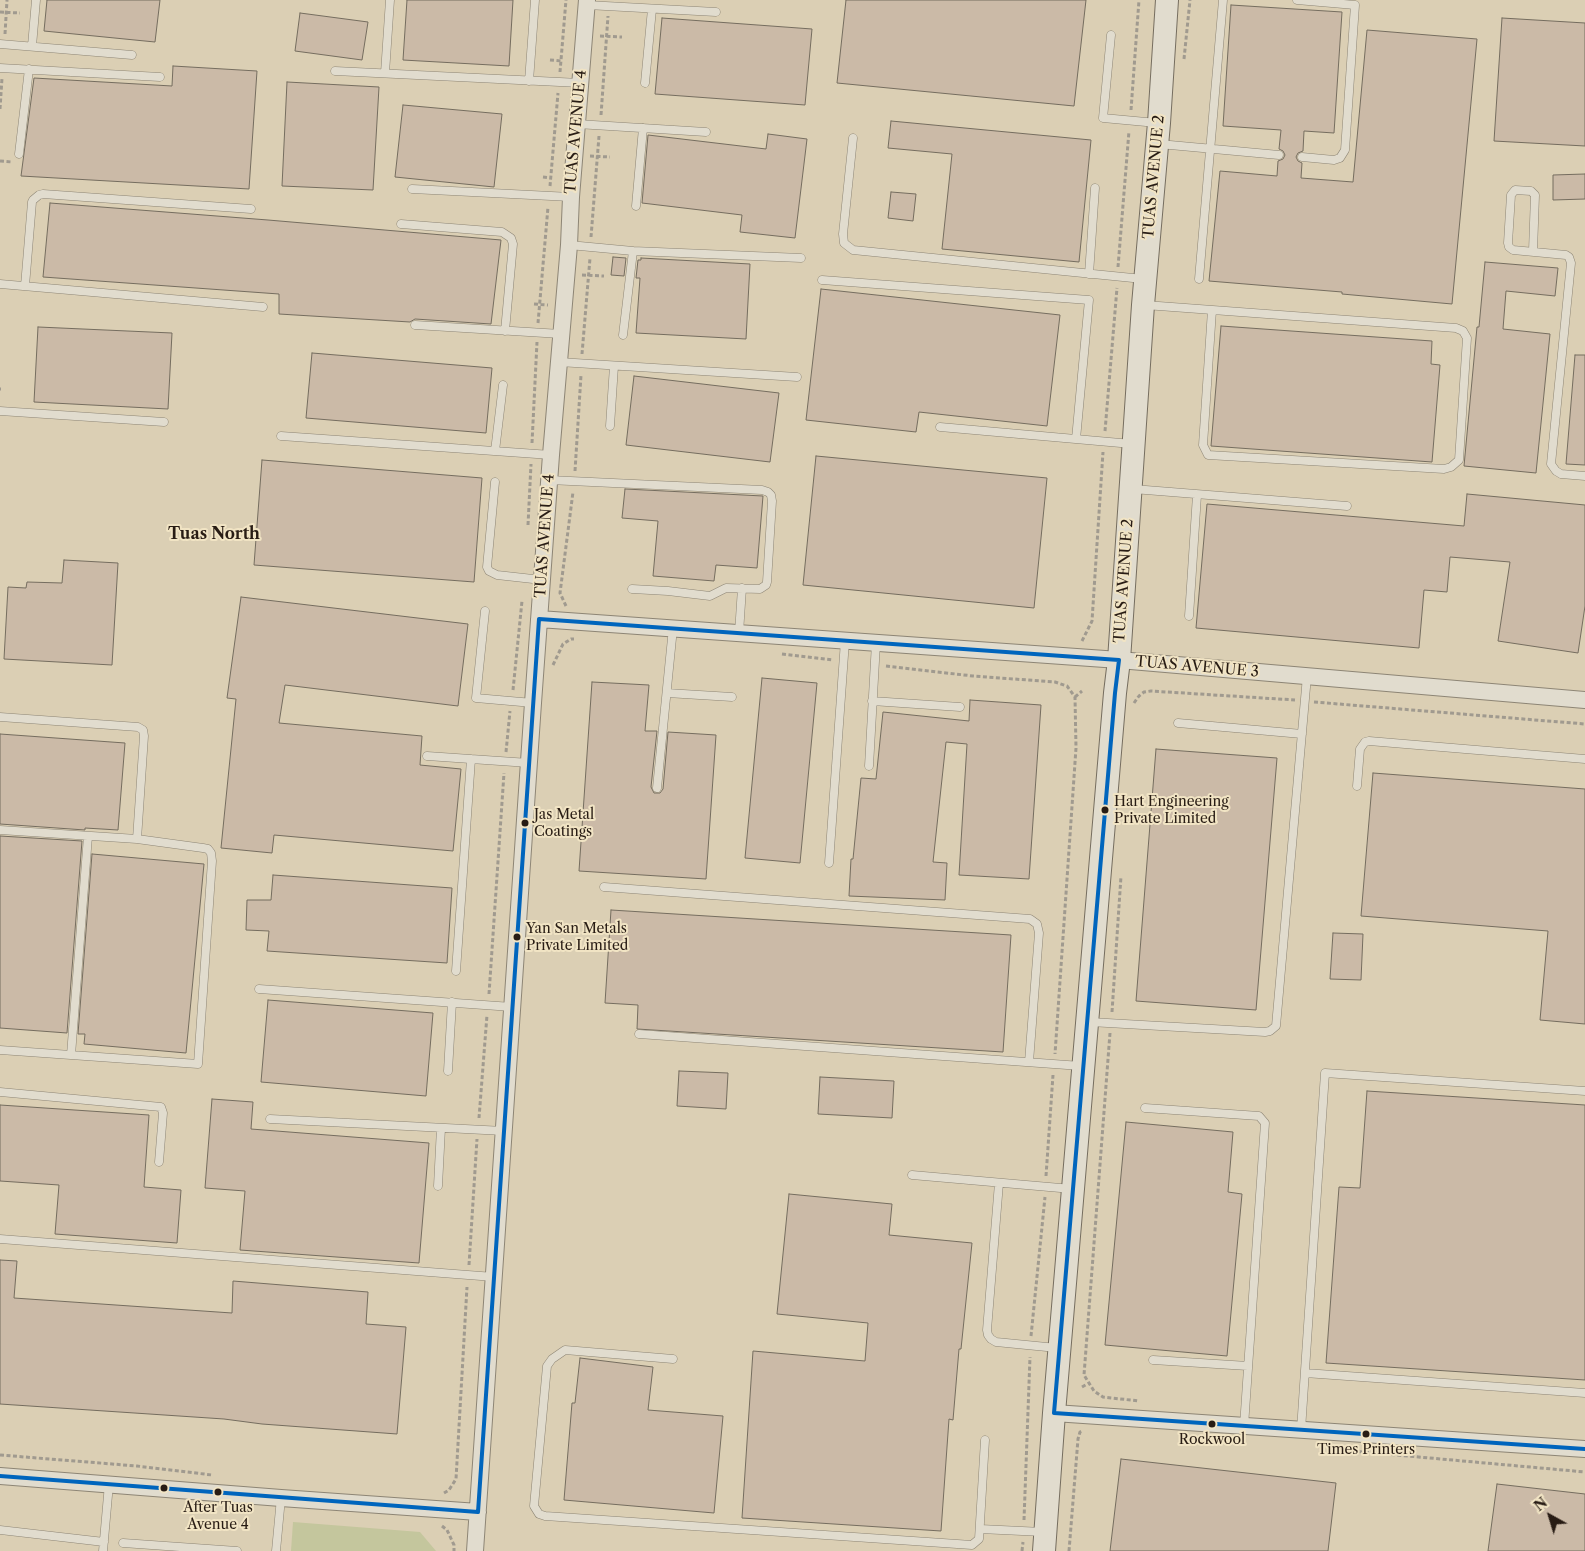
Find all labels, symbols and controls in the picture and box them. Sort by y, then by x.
street label: TUAS AVENUE 4 [562,69,590,195]
street label: TUAS AVENUE 2 [1140,114,1168,240]
street label: TUAS AVENUE 4 [532,473,558,599]
street label: TUAS AVENUE 2 [1111,518,1137,644]
district label: Tuas North [168,524,260,544]
street label: TUAS AVENUE 3 [1134,653,1260,681]
place label: Hart Engineering Private Limited [1114,794,1229,826]
marker: Hart Engineering Private Limited [1100,805,1110,815]
place label: Jas Metal Coatings [534,807,594,840]
marker: Jas Metal Coatings [520,818,530,828]
place label: Yan San Metals Private Limited [526,921,628,954]
marker: Yan San Metals Private Limited [512,932,522,942]
marker: Rockwool [1207,1419,1217,1429]
marker: Times Printers [1361,1429,1371,1439]
place label: Rockwool [1179,1432,1245,1448]
place label: Times Printers [1317,1442,1415,1458]
unlabelled marker [159,1483,169,1493]
marker: After Tuas Avenue 4 [213,1487,223,1497]
north arrow [1525,1491,1575,1541]
text: N [1530,1494,1551,1515]
place label: After Tuas Avenue 4 [183,1500,253,1532]

